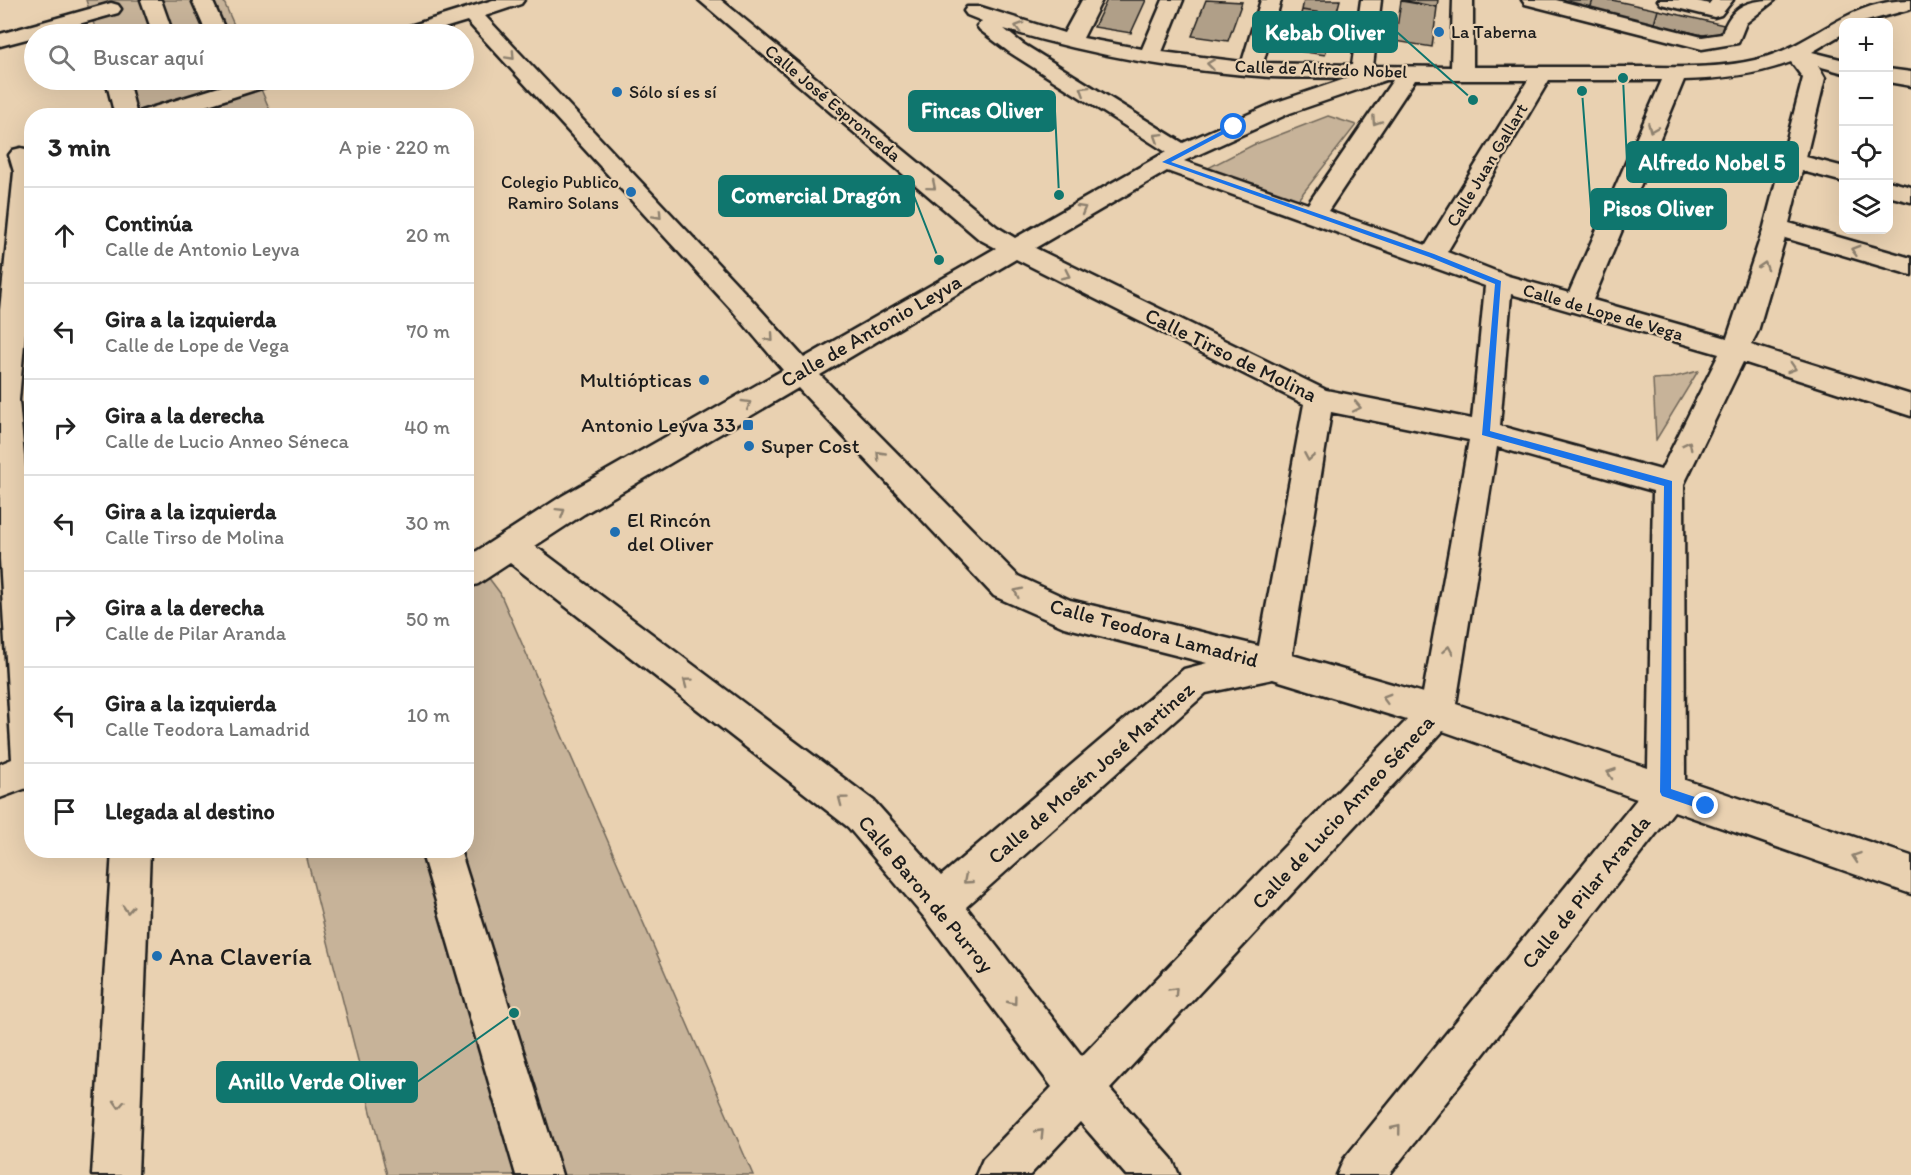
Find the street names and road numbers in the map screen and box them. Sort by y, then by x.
street label: Calle José Espronceda [760,40,906,167]
street label: Calle de Alfredo Nobel [1234,55,1408,83]
street label: Calle Juan Gallart [1441,99,1533,231]
street label: Calle de Antonio Leyva [776,269,966,392]
street label: Calle de Lope de Vega [1520,279,1686,345]
street label: Calle Tirso de Molina [1141,302,1321,407]
street label: Calle Teodora Lamadrid [1047,593,1261,672]
street label: Calle de Mosén José Martinez [983,676,1199,869]
street label: Calle de Lucio Anneo Séneca [1246,709,1439,914]
street label: Calle Baron de Purroy [853,810,1000,978]
street label: Calle de Pilar Aranda [1516,810,1655,974]

